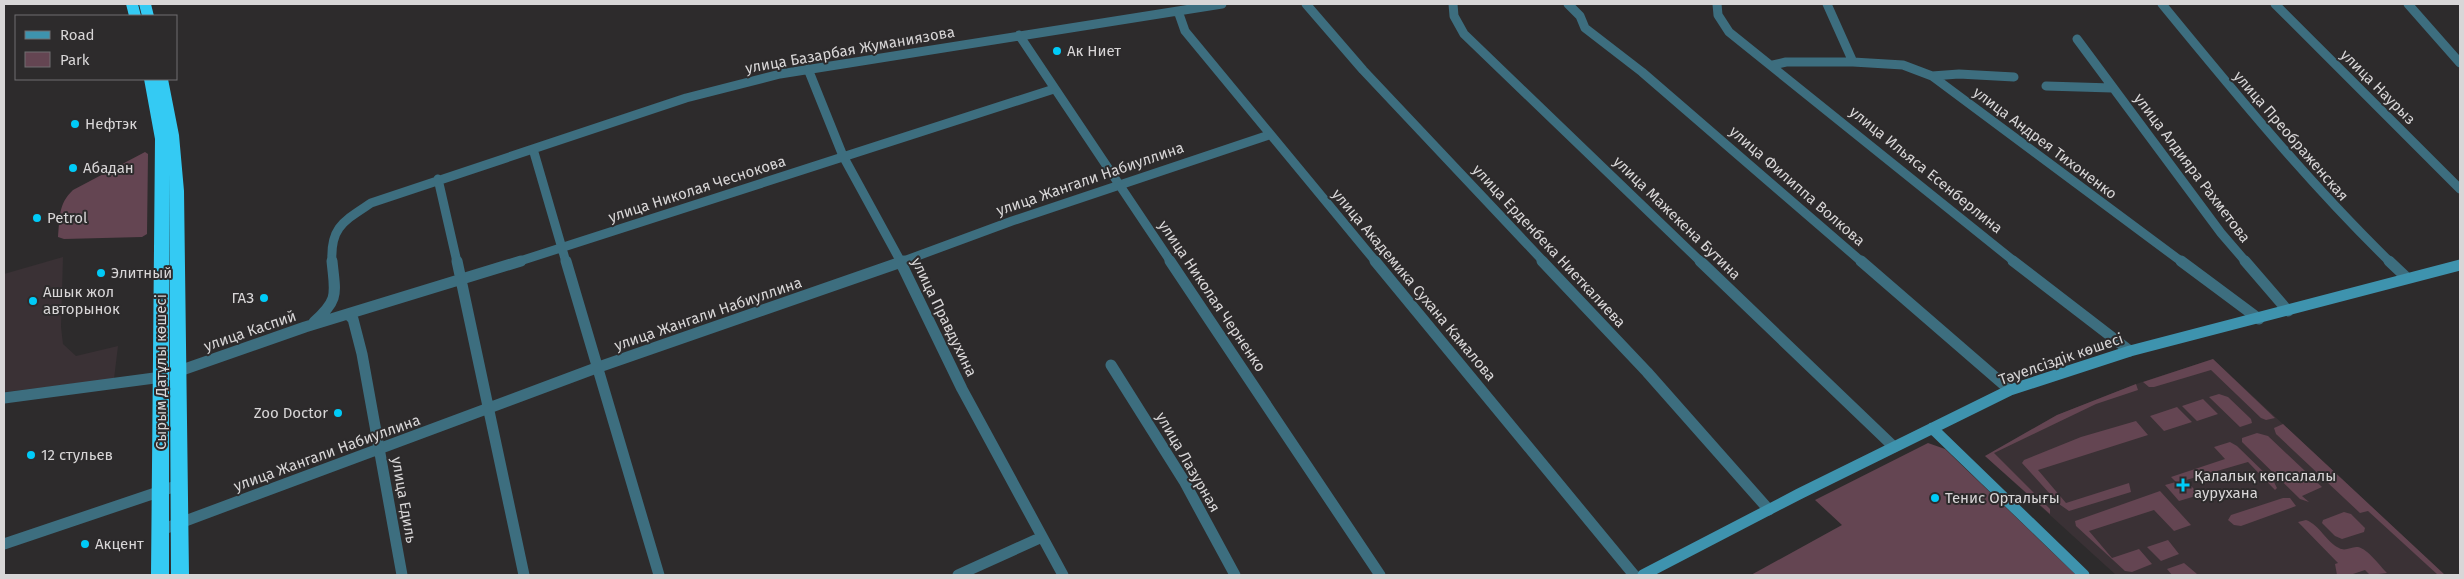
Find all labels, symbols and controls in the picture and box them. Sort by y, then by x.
legend [15,15,178,80]
street label: улица Базарбая Жуманиязова [744,23,956,77]
text: Road [60,26,95,44]
place label: Ак Ниет [1067,42,1121,60]
marker: Ак Ниет [1051,45,1063,57]
street label: улица Наурыз [2337,46,2419,128]
text: Park [60,51,90,69]
street label: улица Преображенская [2230,67,2352,205]
street label: улица Андрея Тихоненко [1970,83,2120,203]
street label: улица Алдияра Рахметова [2130,90,2254,246]
street label: улица Ильяса Есенберлина [1846,103,2006,237]
place label: Нефтэк [85,115,137,133]
marker: Нефтэк [69,118,81,130]
street label: улица Филиппа Волкова [1726,122,1868,250]
street label: улица Жангали Набиуллина [994,138,1186,220]
street label: улица Николая Чеснокова [606,152,788,226]
street label: улица Мажекена Бутина [1610,152,1744,284]
place label: Абадан [83,159,134,177]
street label: улица Ерденбека Ниеткалиева [1469,161,1629,331]
marker: Абадан [67,162,79,174]
street label: улица Академика Сухана Камалова [1328,185,1500,385]
place label: Petrol [47,209,88,227]
marker: Petrol [31,212,43,224]
street label: улица Николая Черненко [1155,217,1269,375]
street label: улица Правдухина [907,255,981,379]
place label: Элитный [111,264,172,282]
marker: Элитный [95,267,107,279]
street label: улица Жангали Набиуллина [612,273,804,355]
place label: Ашык жол авторынок [43,283,120,318]
place label: ГАЗ [231,289,254,307]
marker: ГАЗ [258,292,270,304]
street label: Сырым Датұлы көшесі [152,294,170,450]
marker: Ашык жол авторынок [27,295,39,307]
street label: улица Каспий [201,307,299,355]
street label: Тәуелсіздік көшесі [1997,329,2125,389]
place label: Zoo Doctor [254,404,328,422]
marker: Zoo Doctor [332,407,344,419]
street label: улица Лазурная [1152,409,1224,515]
street label: улица Жангали Набиуллина [231,411,423,495]
place label: 12 стульев [41,446,113,464]
marker: 12 стульев [25,449,37,461]
street label: улица Едиль [388,455,421,545]
place label: Қалалық көпсалалы аурухана [2194,467,2336,502]
marker: Қалалық көпсалалы аурухана [2176,478,2190,492]
place label: Тенис Орталығы [1945,489,2060,507]
marker: Тенис Орталығы [1929,492,1941,504]
place label: Акцент [95,535,144,553]
marker: Акцент [79,538,91,550]

